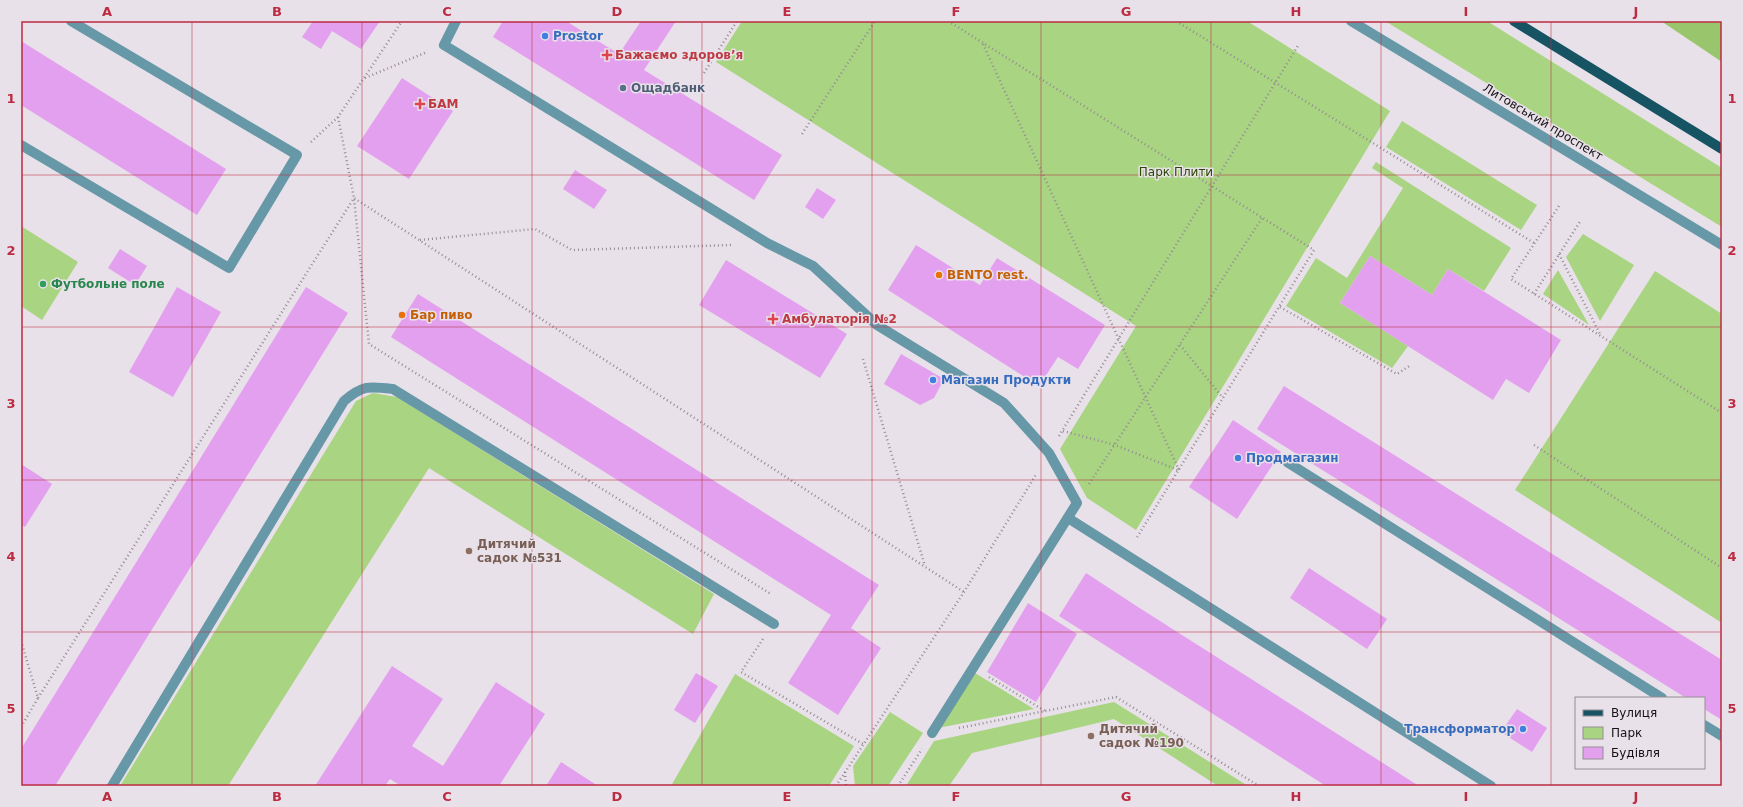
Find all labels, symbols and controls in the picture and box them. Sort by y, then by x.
text: A [102,4,112,19]
text: B [272,4,282,19]
text: C [442,4,452,19]
text: D [612,4,623,19]
text: E [783,4,791,19]
text: F [952,4,960,19]
text: G [1121,4,1131,19]
text: H [1291,4,1301,19]
text: I [1464,4,1468,19]
text: J [1633,4,1638,19]
place label: Prostor [553,29,603,43]
marker: Prostor [540,31,550,41]
place label: Бажаємо здоровʼя [615,48,743,62]
marker: Бажаємо здоровʼя [602,50,612,60]
place label: Ощадбанк [631,81,705,95]
street label: Литовський проспект [1480,81,1606,163]
marker: Ощадбанк [618,83,628,93]
text: 1 [6,91,16,106]
text: 1 [1727,91,1737,106]
place label: БАМ [428,97,458,111]
marker: БАМ [415,99,425,109]
park label: Парк Плити [1139,165,1213,179]
text: 2 [6,243,16,258]
text: 2 [1727,243,1737,258]
place label: BENTO rest. [947,268,1028,282]
marker: BENTO rest. [934,270,944,280]
place label: Футбольне поле [51,277,165,291]
marker: Футбольне поле [38,279,48,289]
place label: Бар пиво [410,308,473,322]
marker: Бар пиво [397,310,407,320]
place label: Амбулаторія №2 [782,312,897,326]
marker: Амбулаторія №2 [767,313,779,325]
place label: Магазин Продукти [941,373,1071,387]
marker: Магазин Продукти [928,375,938,385]
text: 3 [6,396,16,411]
text: 3 [1727,396,1737,411]
place label: Продмагазин [1246,451,1339,465]
marker: Продмагазин [1233,453,1243,463]
place label: Дитячий садок №531 [477,537,562,565]
marker: Дитячий садок №531 [464,546,474,556]
text: 4 [6,549,16,564]
text: 4 [1727,549,1737,564]
legend [1575,697,1705,769]
text: 5 [6,701,16,716]
text: 5 [1727,701,1737,716]
text: Вулиця [1611,706,1657,720]
place label: Дитячий садок №190 [1099,722,1184,750]
place label: Трансформатор [1404,722,1515,736]
marker: Трансформатор [1518,724,1528,734]
text: Парк [1611,726,1642,740]
marker: Дитячий садок №190 [1086,731,1096,741]
text: Будівля [1611,746,1660,760]
text: A [102,789,112,804]
text: B [272,789,282,804]
text: C [442,789,452,804]
text: D [612,789,623,804]
text: E [783,789,791,804]
text: F [952,789,960,804]
text: G [1121,789,1131,804]
text: H [1291,789,1301,804]
text: I [1464,789,1468,804]
text: J [1633,789,1638,804]

